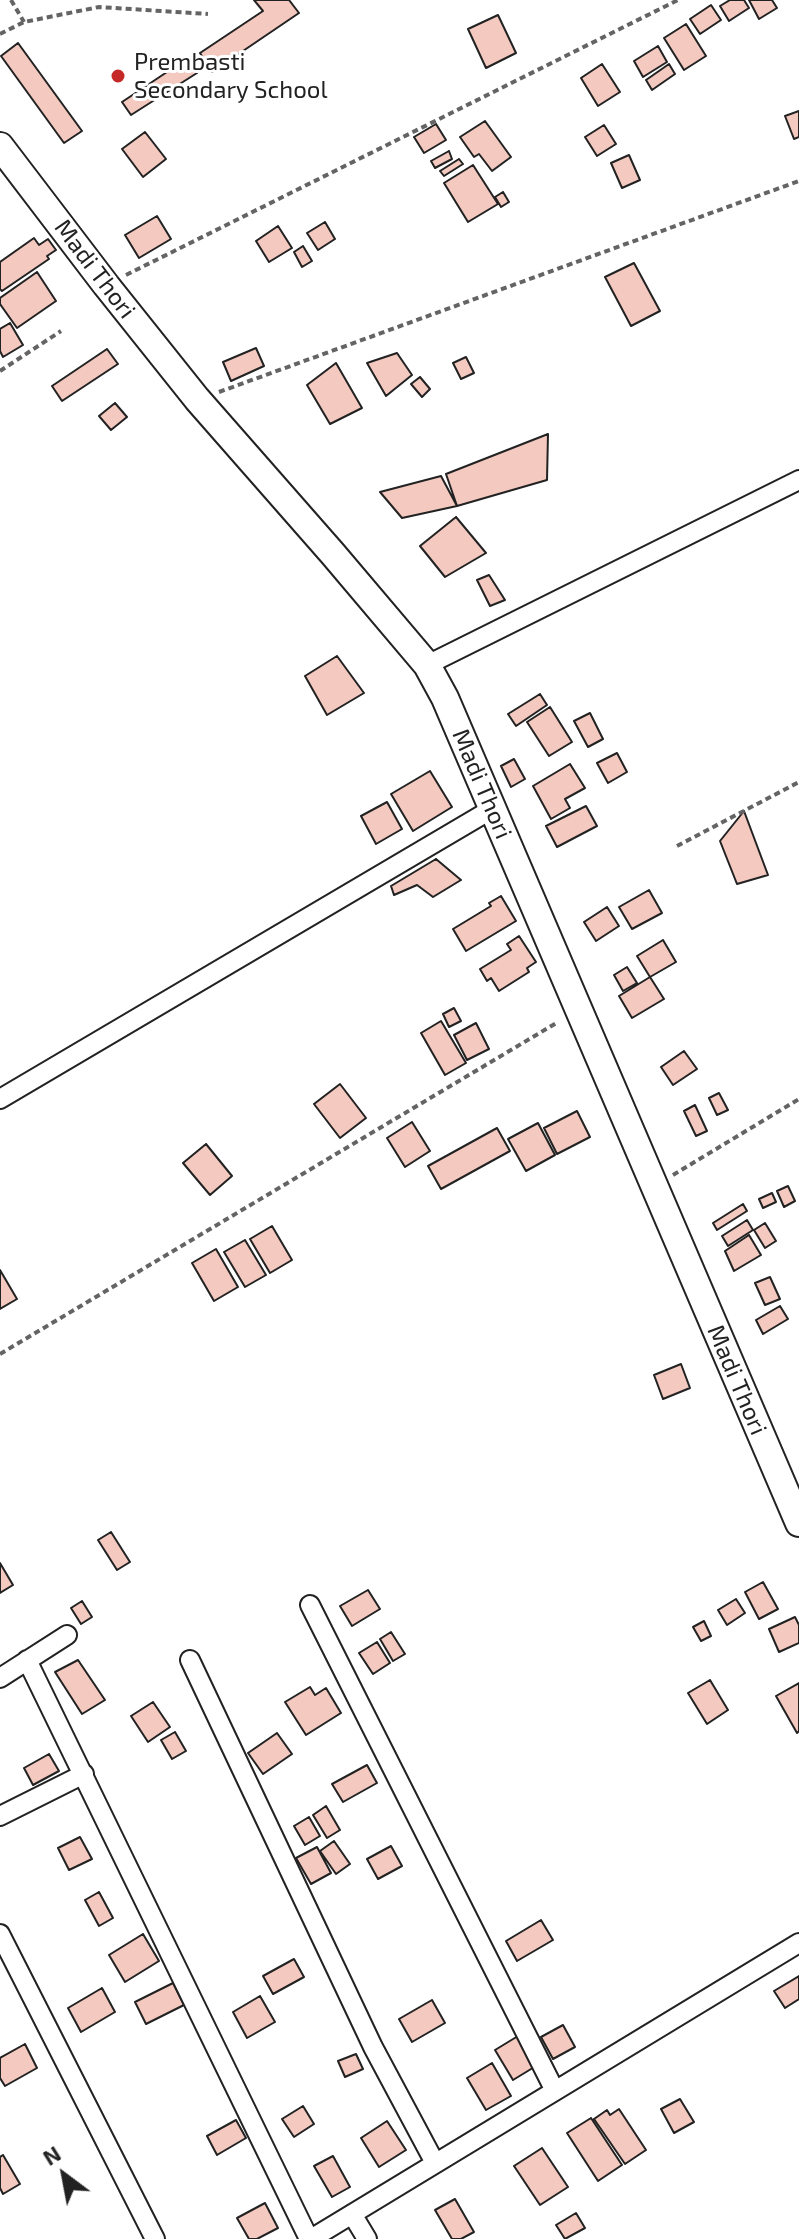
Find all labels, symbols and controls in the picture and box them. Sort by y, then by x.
place label: Prembasti Secondary School [134,48,328,104]
marker: Prembasti Secondary School [109,67,127,85]
street label: Madi Thori [48,214,142,324]
street label: Madi Thori [446,725,518,843]
street label: Madi Thori [701,1321,773,1439]
north arrow [24,2135,104,2215]
text: N [38,2139,65,2170]

